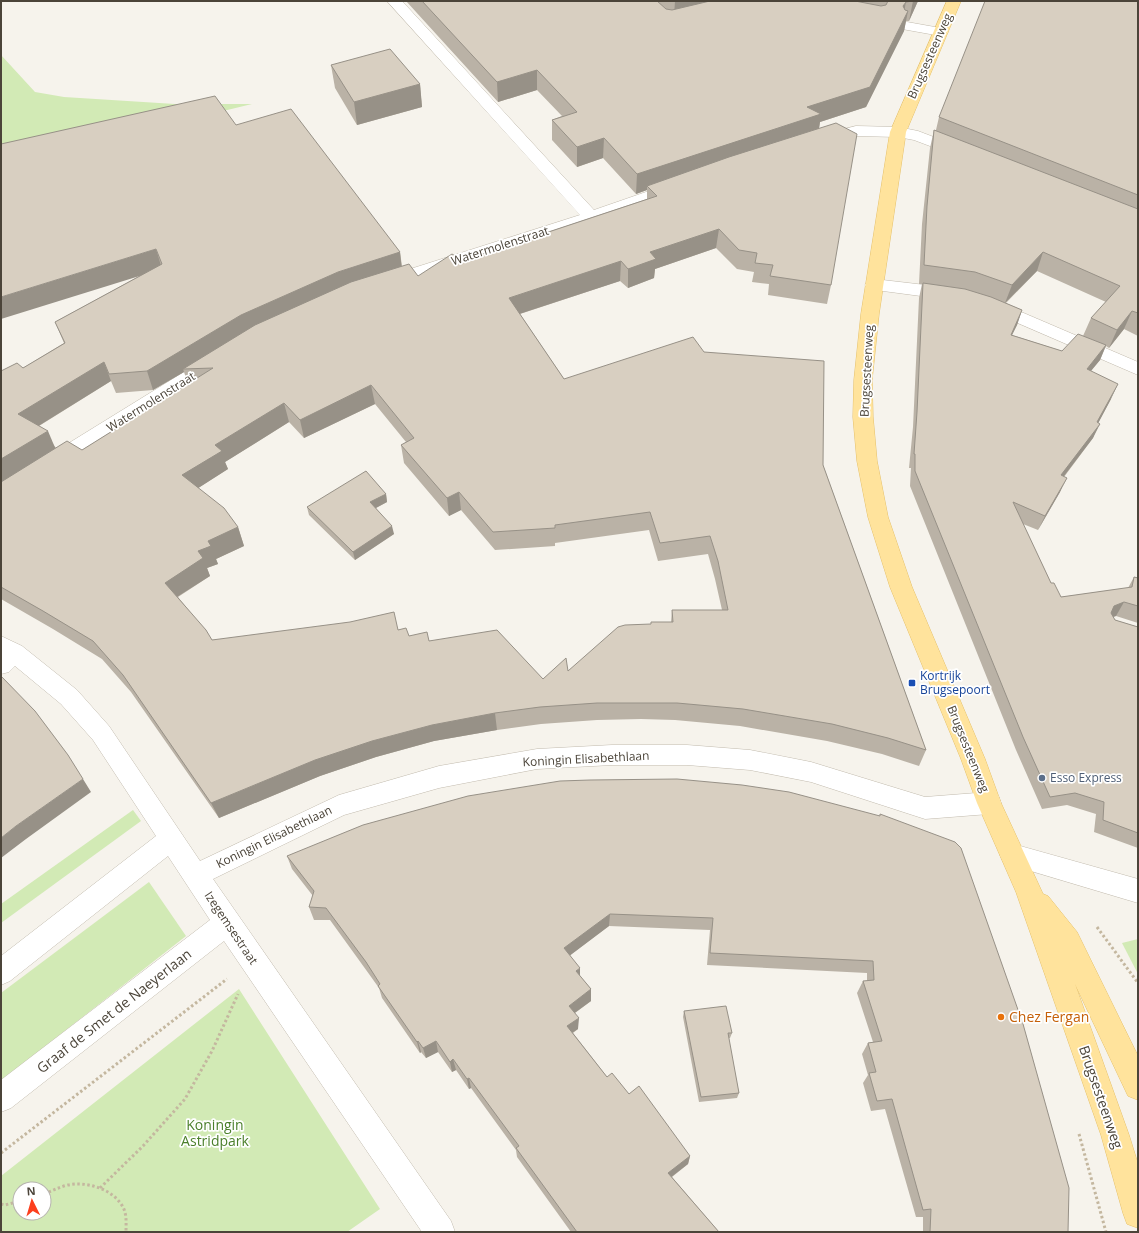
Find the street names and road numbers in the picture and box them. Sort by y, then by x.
street label: Brugsesteenweg [903,10,956,101]
street label: Watermolenstraat [449,222,551,269]
street label: Brugsesteenweg [856,324,877,418]
street label: Watermolenstraat [103,367,198,436]
street label: Brugsesteenweg [943,703,994,795]
street label: Koningin Elisabethlaan [522,747,650,770]
street label: Koningin Elisabethlaan [213,801,335,872]
street label: Izegemsestraat [201,888,262,968]
street label: Graaf de Smet de Naeyerlaan [32,944,195,1077]
street label: Brugsesteenweg [1075,1043,1128,1151]

